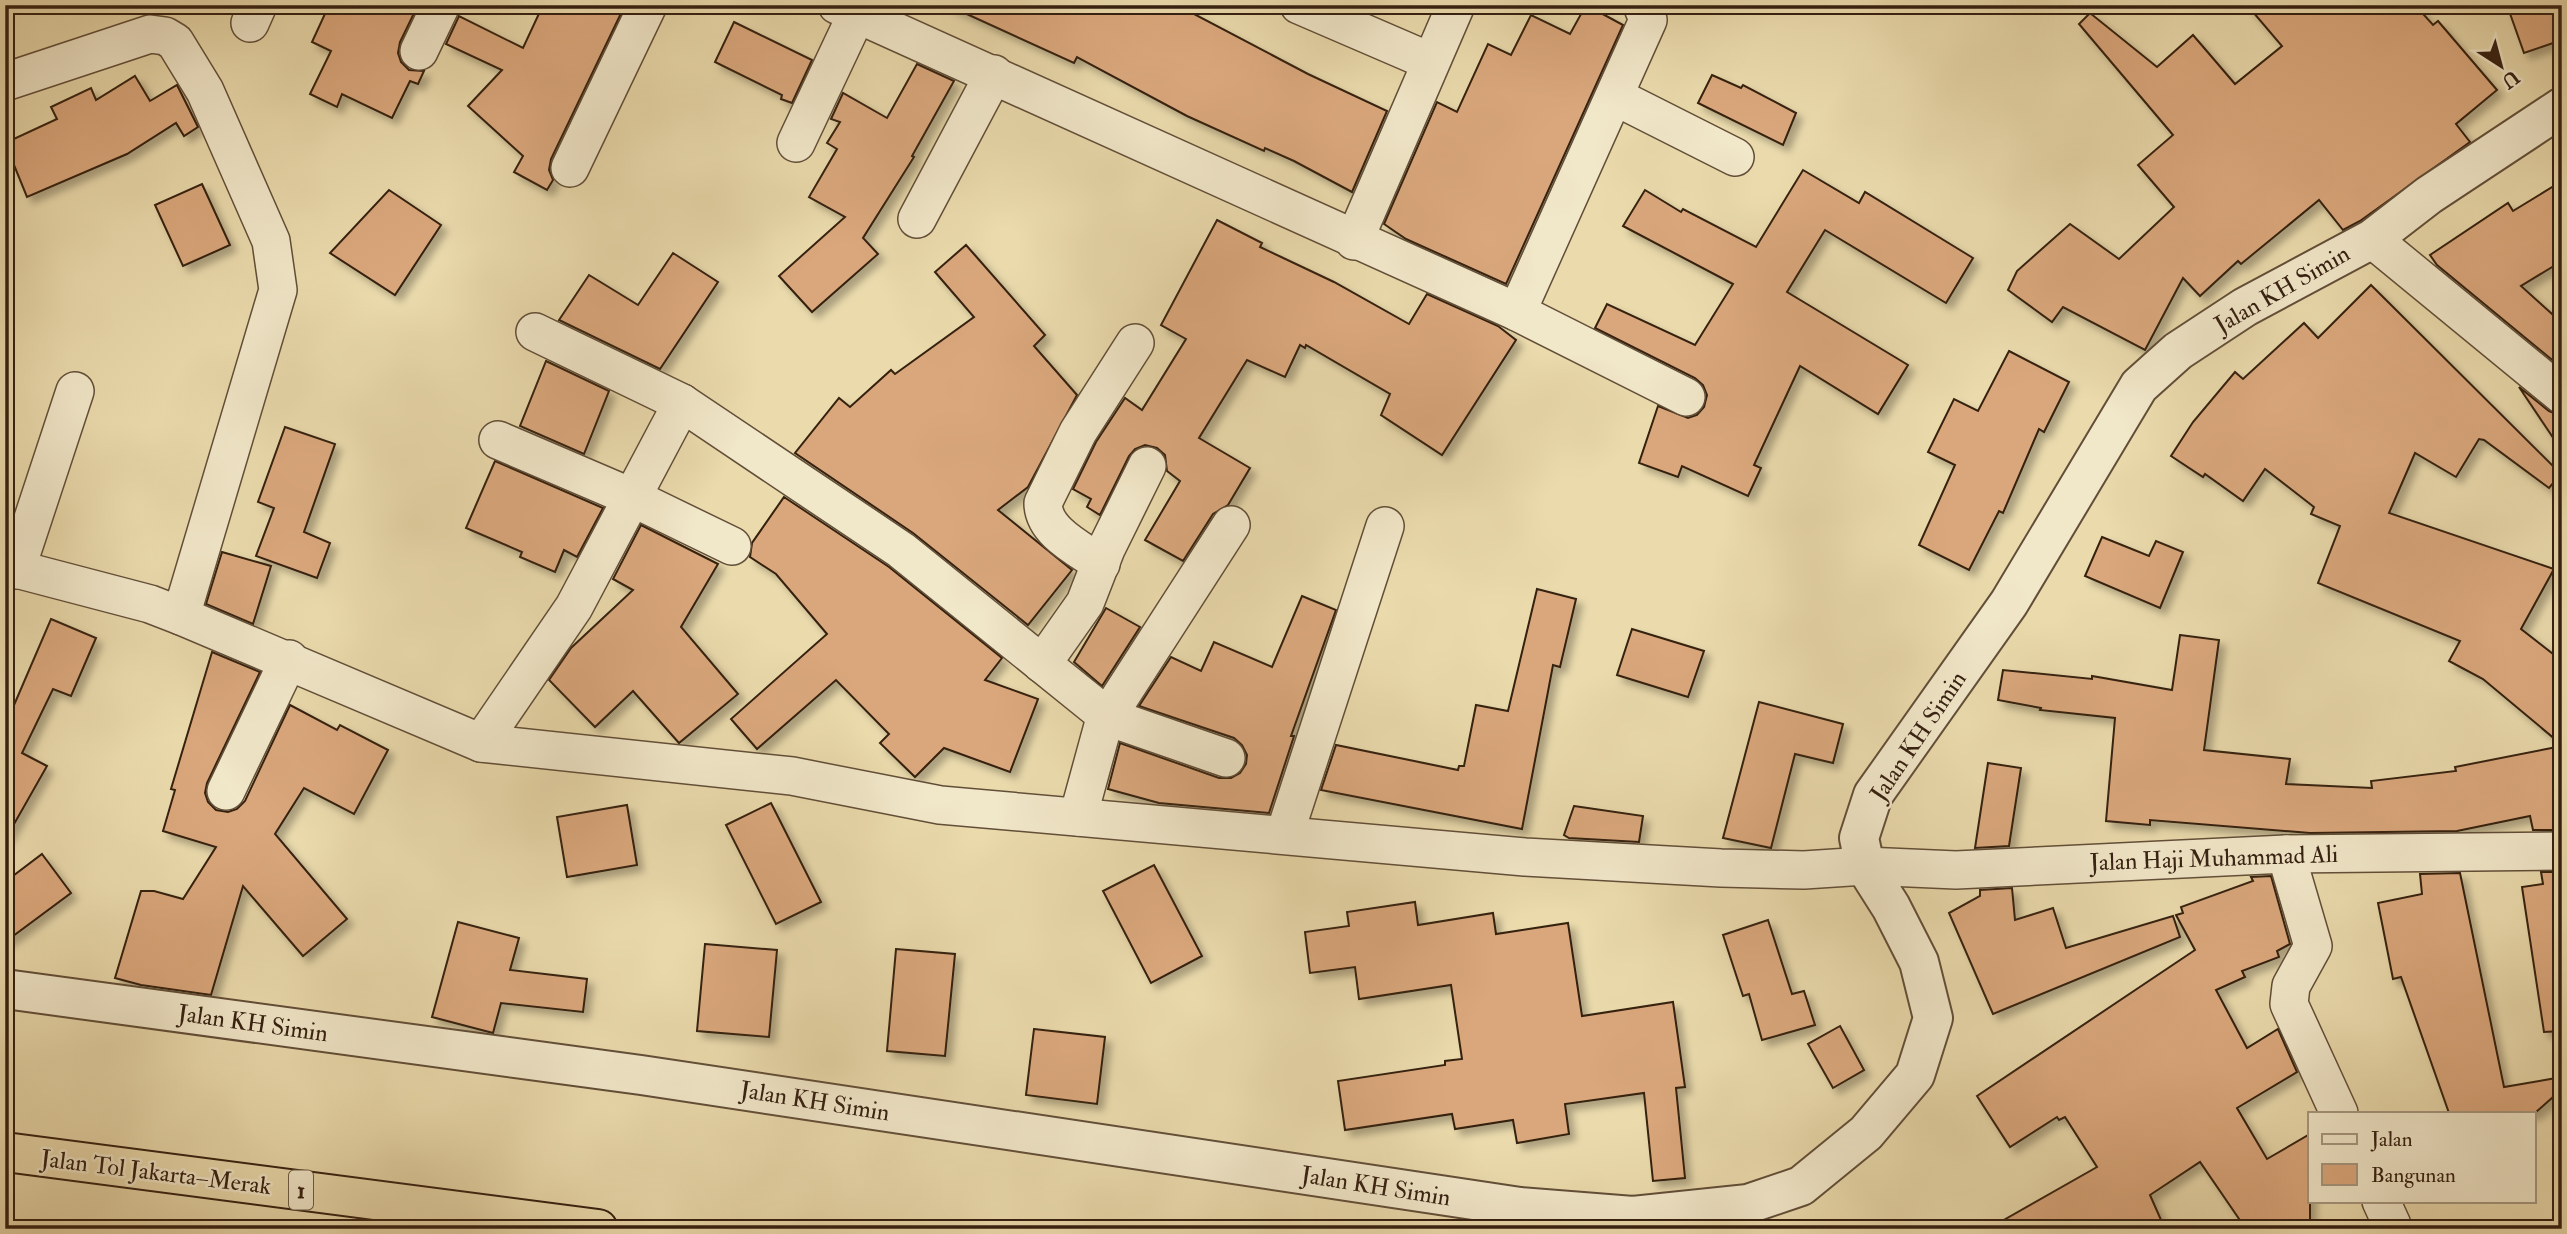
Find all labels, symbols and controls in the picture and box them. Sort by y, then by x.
north arrow [2466,32,2536,102]
text: U [2497,65,2524,93]
street label: Jalan KH Simin [2208,238,2355,341]
street label: Jalan KH Simin [1863,665,1973,808]
street label: Jalan Haji Muhammad Ali [2088,839,2339,878]
street label: Jalan KH Simin [175,997,330,1049]
street label: Jalan KH Simin [737,1074,892,1129]
legend [2308,1112,2536,1202]
text: Jalan [2370,1126,2413,1153]
street label: Jalan Tol Jakarta–Merak [38,1143,273,1202]
street label: Jalan KH Simin [1298,1159,1453,1214]
text: Bangunan [2371,1162,2456,1189]
road number: 1 [289,1170,313,1210]

